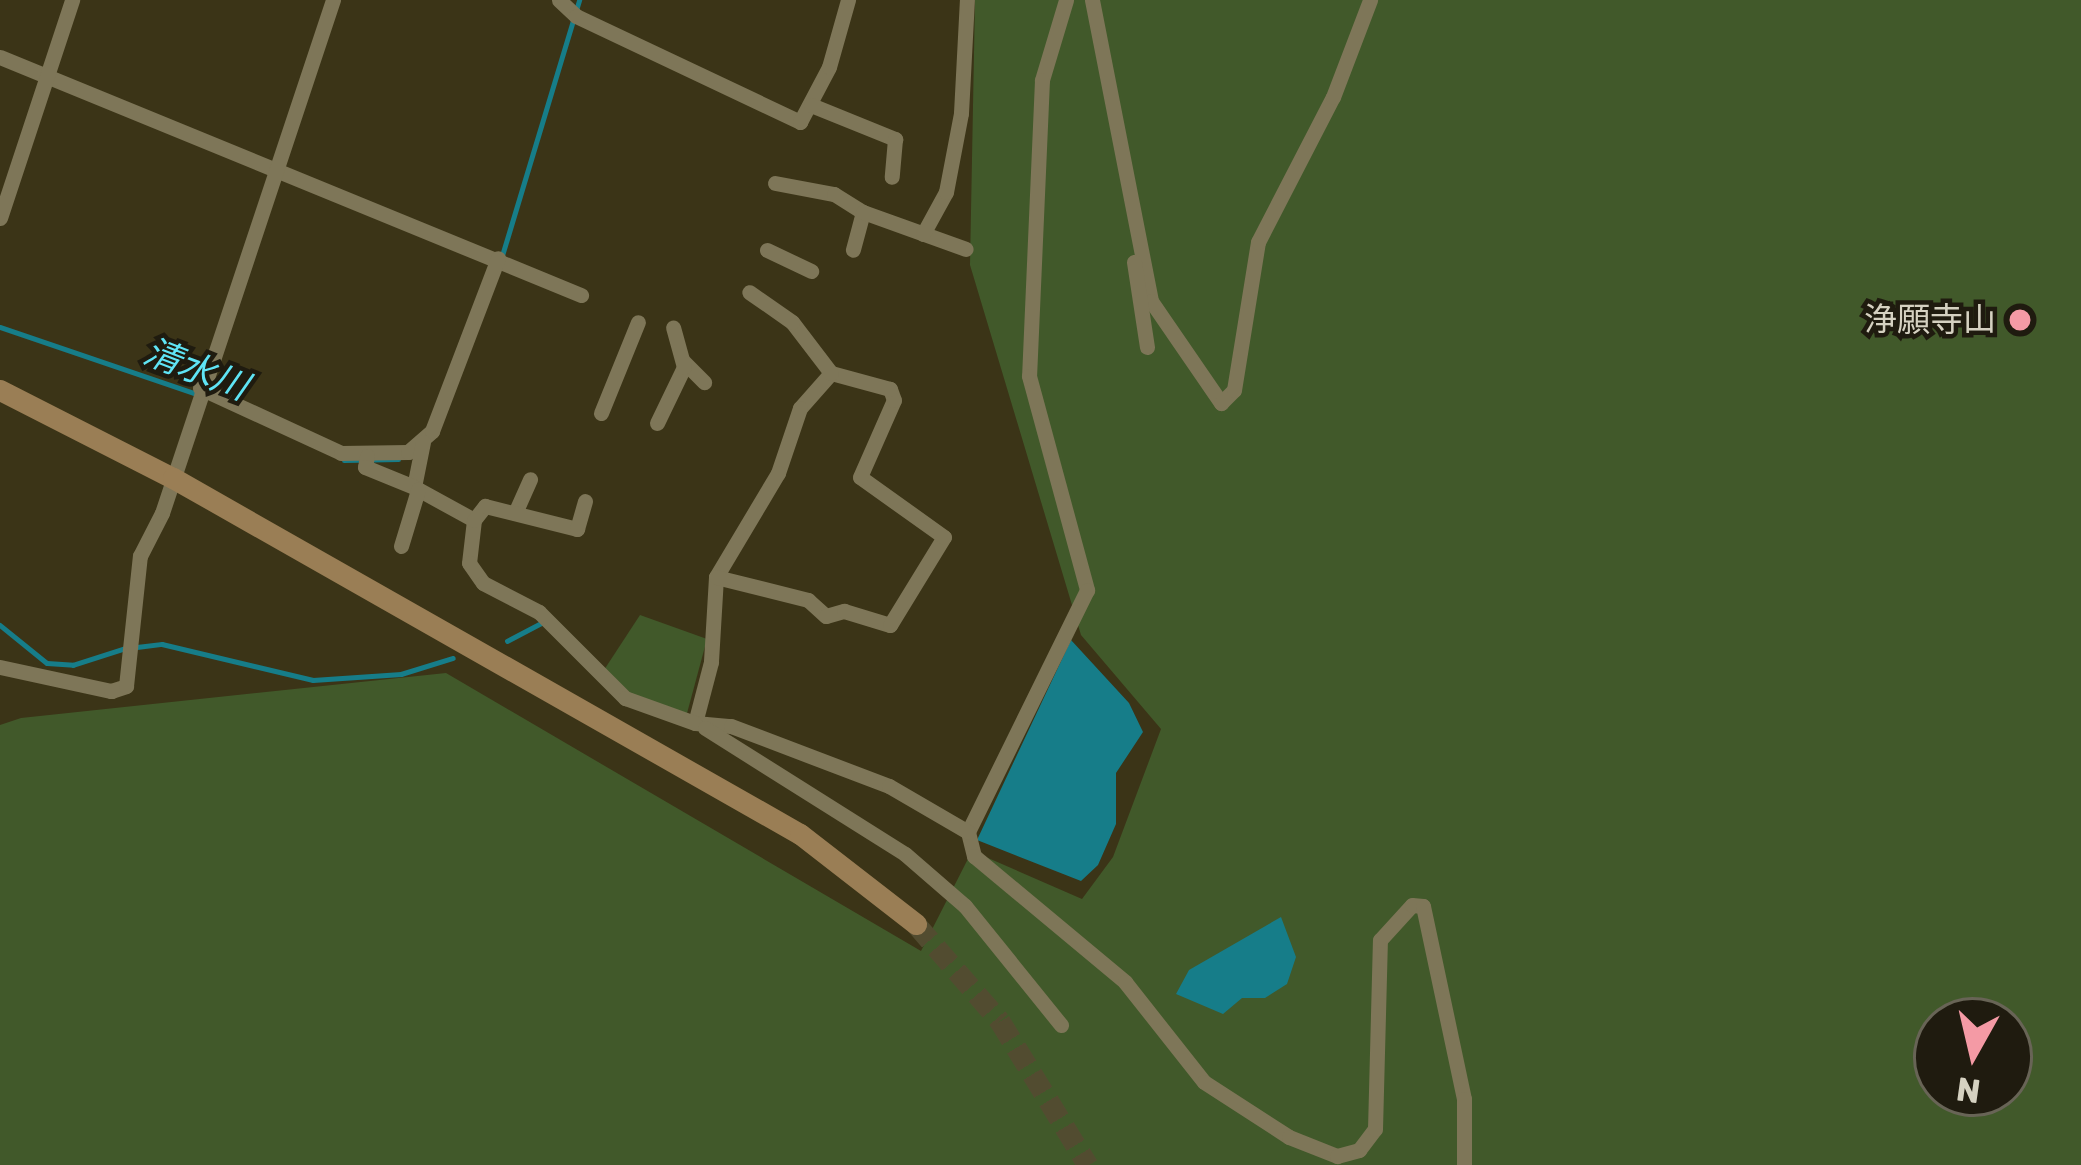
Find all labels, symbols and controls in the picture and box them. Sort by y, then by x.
place label: 浄願寺山 [1864,300,1996,340]
marker: 浄願寺山 [2007,307,2033,333]
water label: 清水川 [138,329,254,409]
north arrow [1913,997,2033,1117]
text: N [1954,1069,1983,1111]

